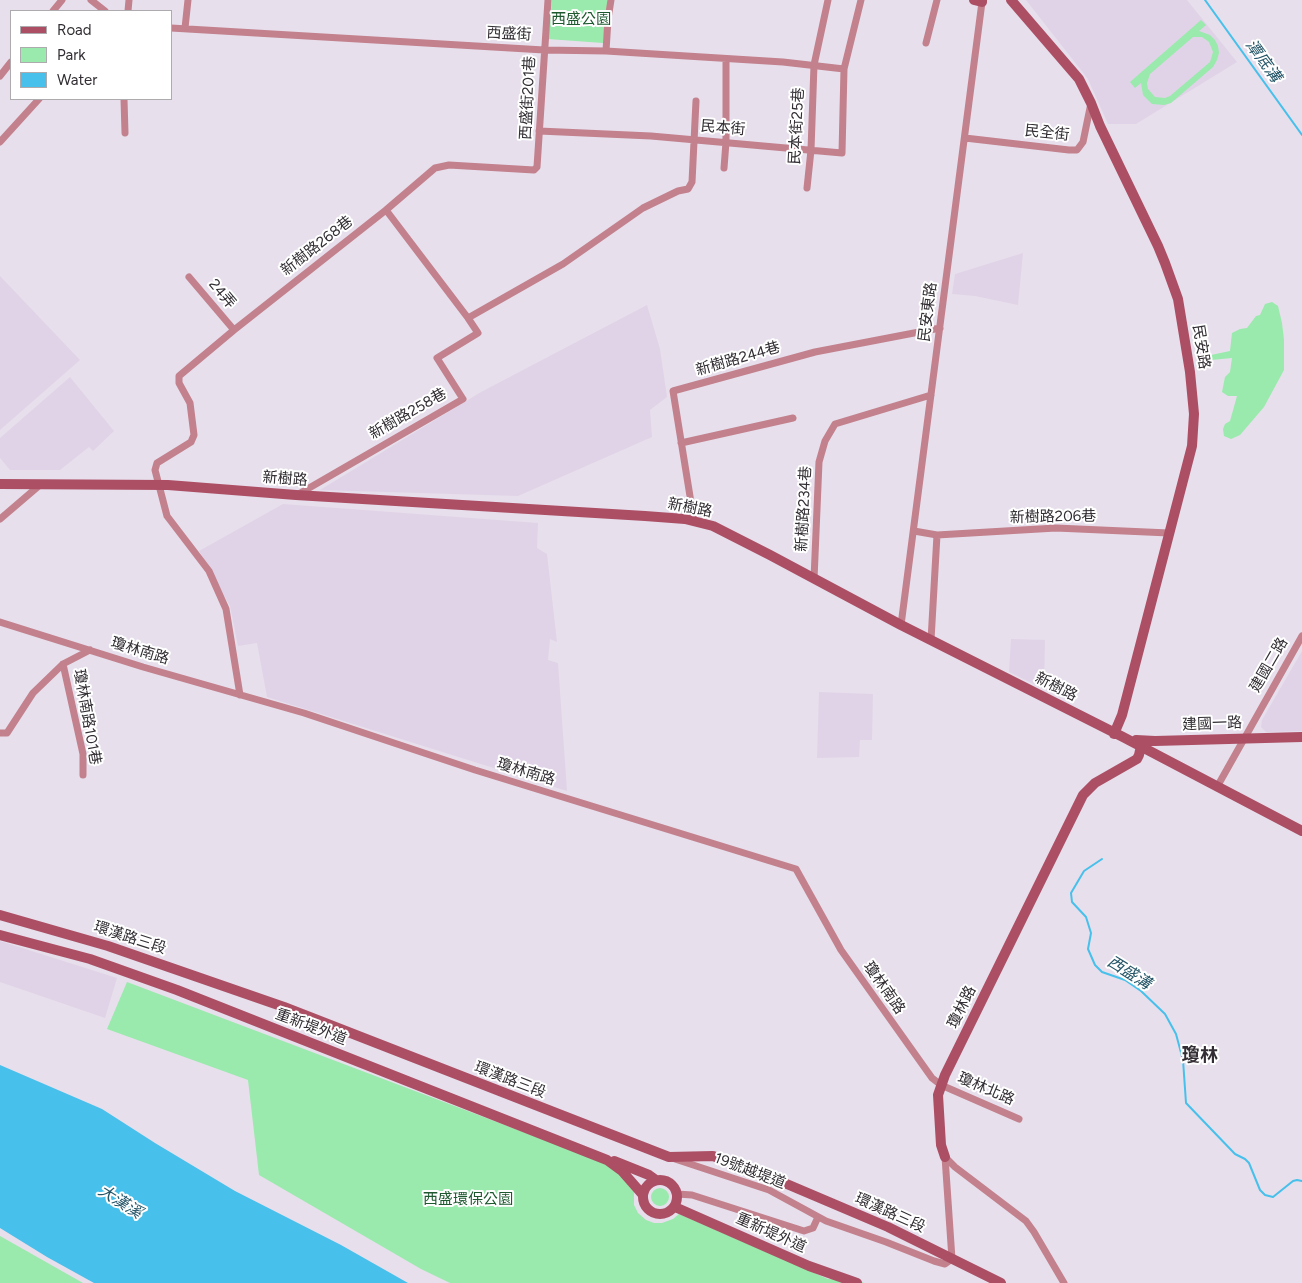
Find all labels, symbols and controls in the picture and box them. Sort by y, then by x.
legend [10,10,172,100]
park label: 西盛公園 [551,11,611,29]
text: Road [57,21,92,39]
street label: 西盛街 [486,24,532,44]
water label: 潭底溝 [1241,36,1285,86]
text: Park [57,46,86,64]
street label: 西盛街201巷 [517,55,539,141]
text: Water [57,71,97,89]
street label: 民本街25巷 [786,87,808,165]
street label: 民本街 [700,117,746,139]
street label: 民全街 [1024,122,1070,144]
street label: 新樹路268巷 [278,212,356,280]
street label: 24弄 [205,276,239,312]
street label: 民安東路 [915,281,941,343]
street label: 民安路 [1189,323,1213,371]
street label: 新樹路244巷 [694,338,782,380]
street label: 新樹路258巷 [366,385,450,443]
street label: 新樹路234巷 [793,466,815,552]
street label: 新樹路 [262,468,308,490]
street label: 新樹路 [666,495,714,521]
street label: 新樹路206巷 [1010,507,1096,527]
street label: 瓊林南路 [109,634,171,668]
street label: 建國二路 [1246,635,1292,695]
street label: 瓊林南路101巷 [70,668,104,766]
street label: 新樹路 [1032,669,1080,705]
street label: 建國一路 [1182,714,1242,734]
street label: 瓊林南路 [495,755,557,789]
street label: 環漢路三段 [92,918,168,958]
water label: 西盛溝 [1104,952,1154,994]
street label: 瓊林南路 [859,958,909,1018]
street label: 瓊林路 [944,983,980,1031]
street label: 重新堤外道 [273,1005,349,1049]
district label: 瓊林 [1182,1045,1218,1067]
street label: 環漢路三段 [472,1058,548,1102]
street label: 瓊林北路 [955,1069,1017,1109]
street label: 19號越堤道 [712,1149,788,1193]
water label: 大漢溪 [95,1181,145,1223]
street label: 環漢路三段 [852,1190,928,1236]
park label: 西盛環保公園 [423,1191,513,1209]
street label: 重新堤外道 [733,1210,809,1256]

